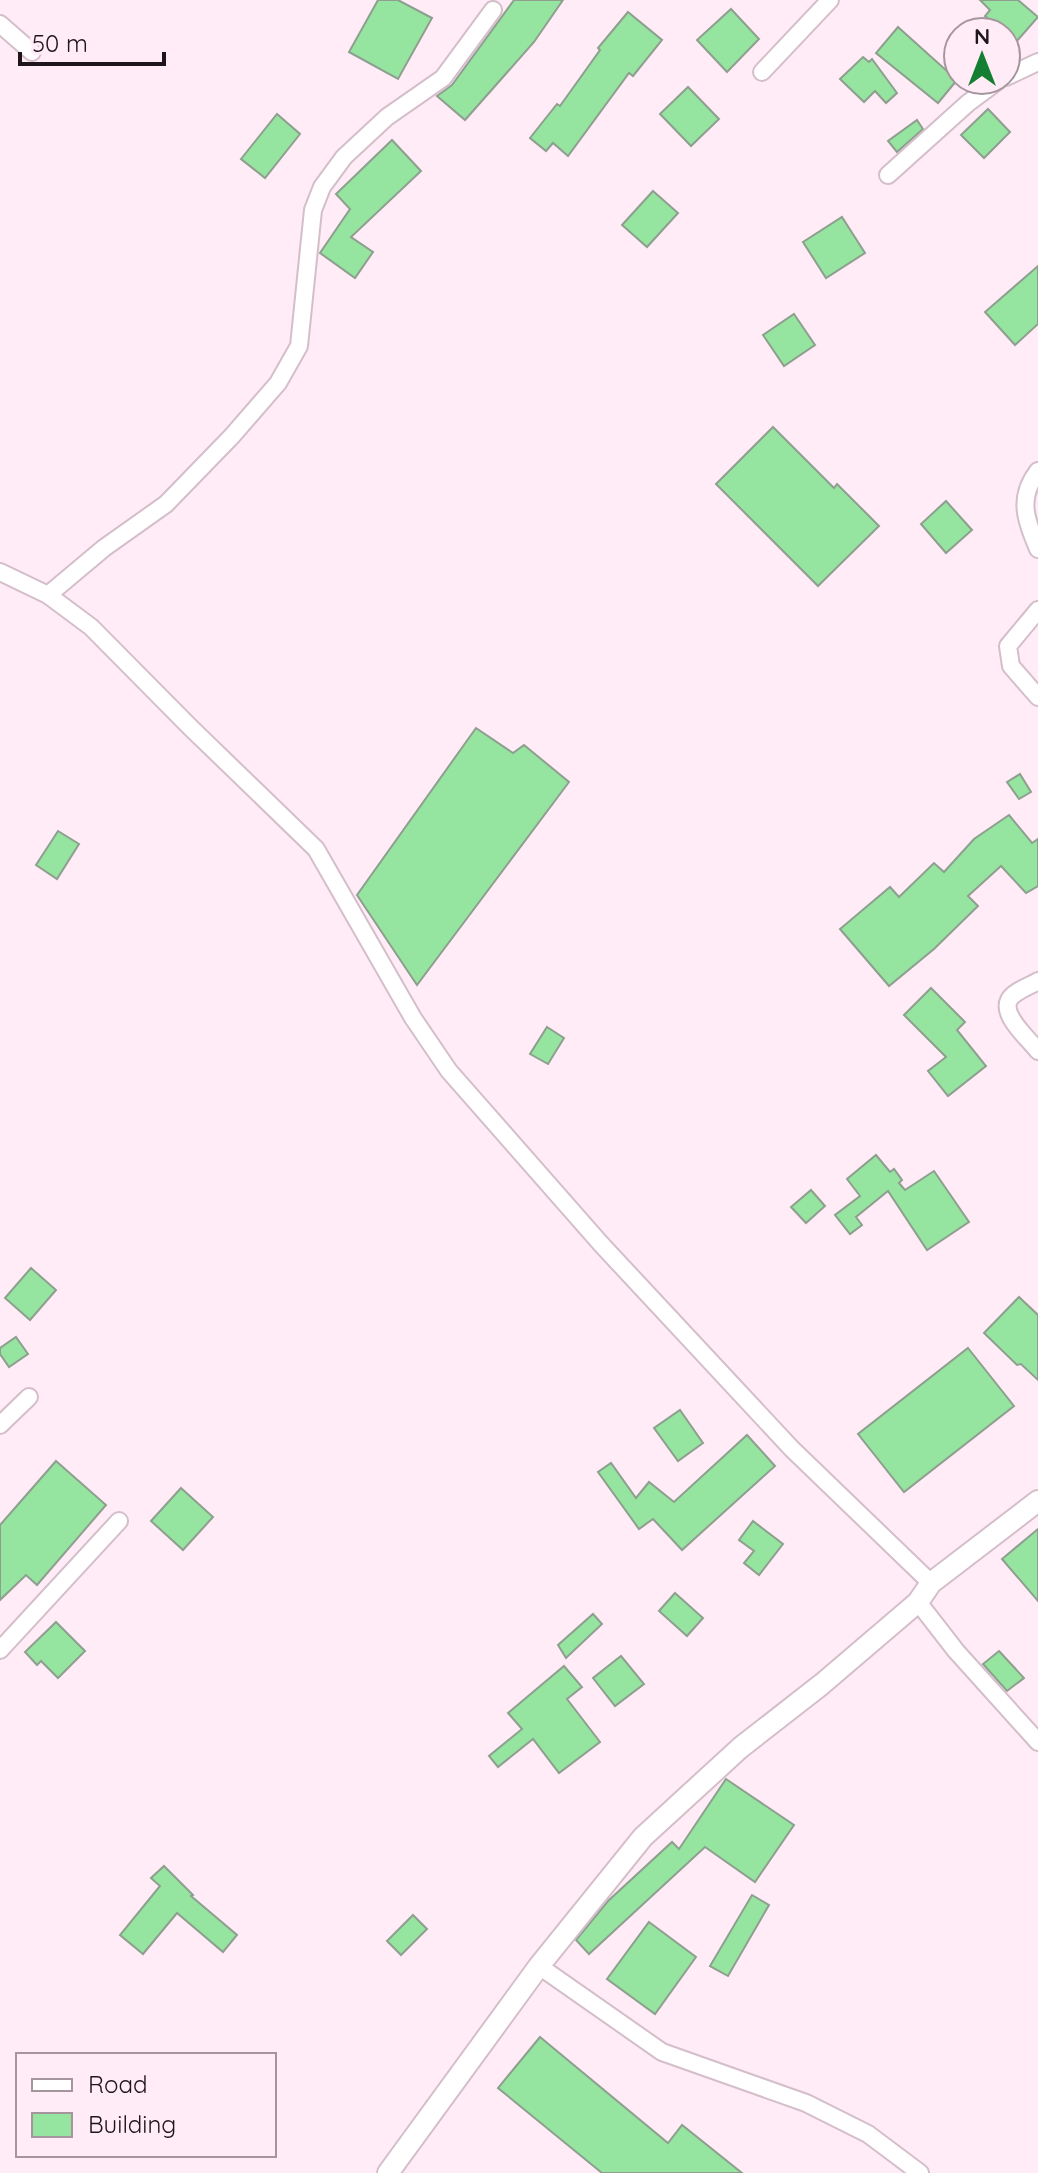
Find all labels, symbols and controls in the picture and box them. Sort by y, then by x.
scale bar [20,16,164,66]
north arrow [942,16,1022,96]
text: N [974,22,990,50]
text: 50 m [32,28,88,58]
legend [16,2053,276,2157]
text: Road [88,2069,148,2099]
text: Building [88,2109,176,2139]

